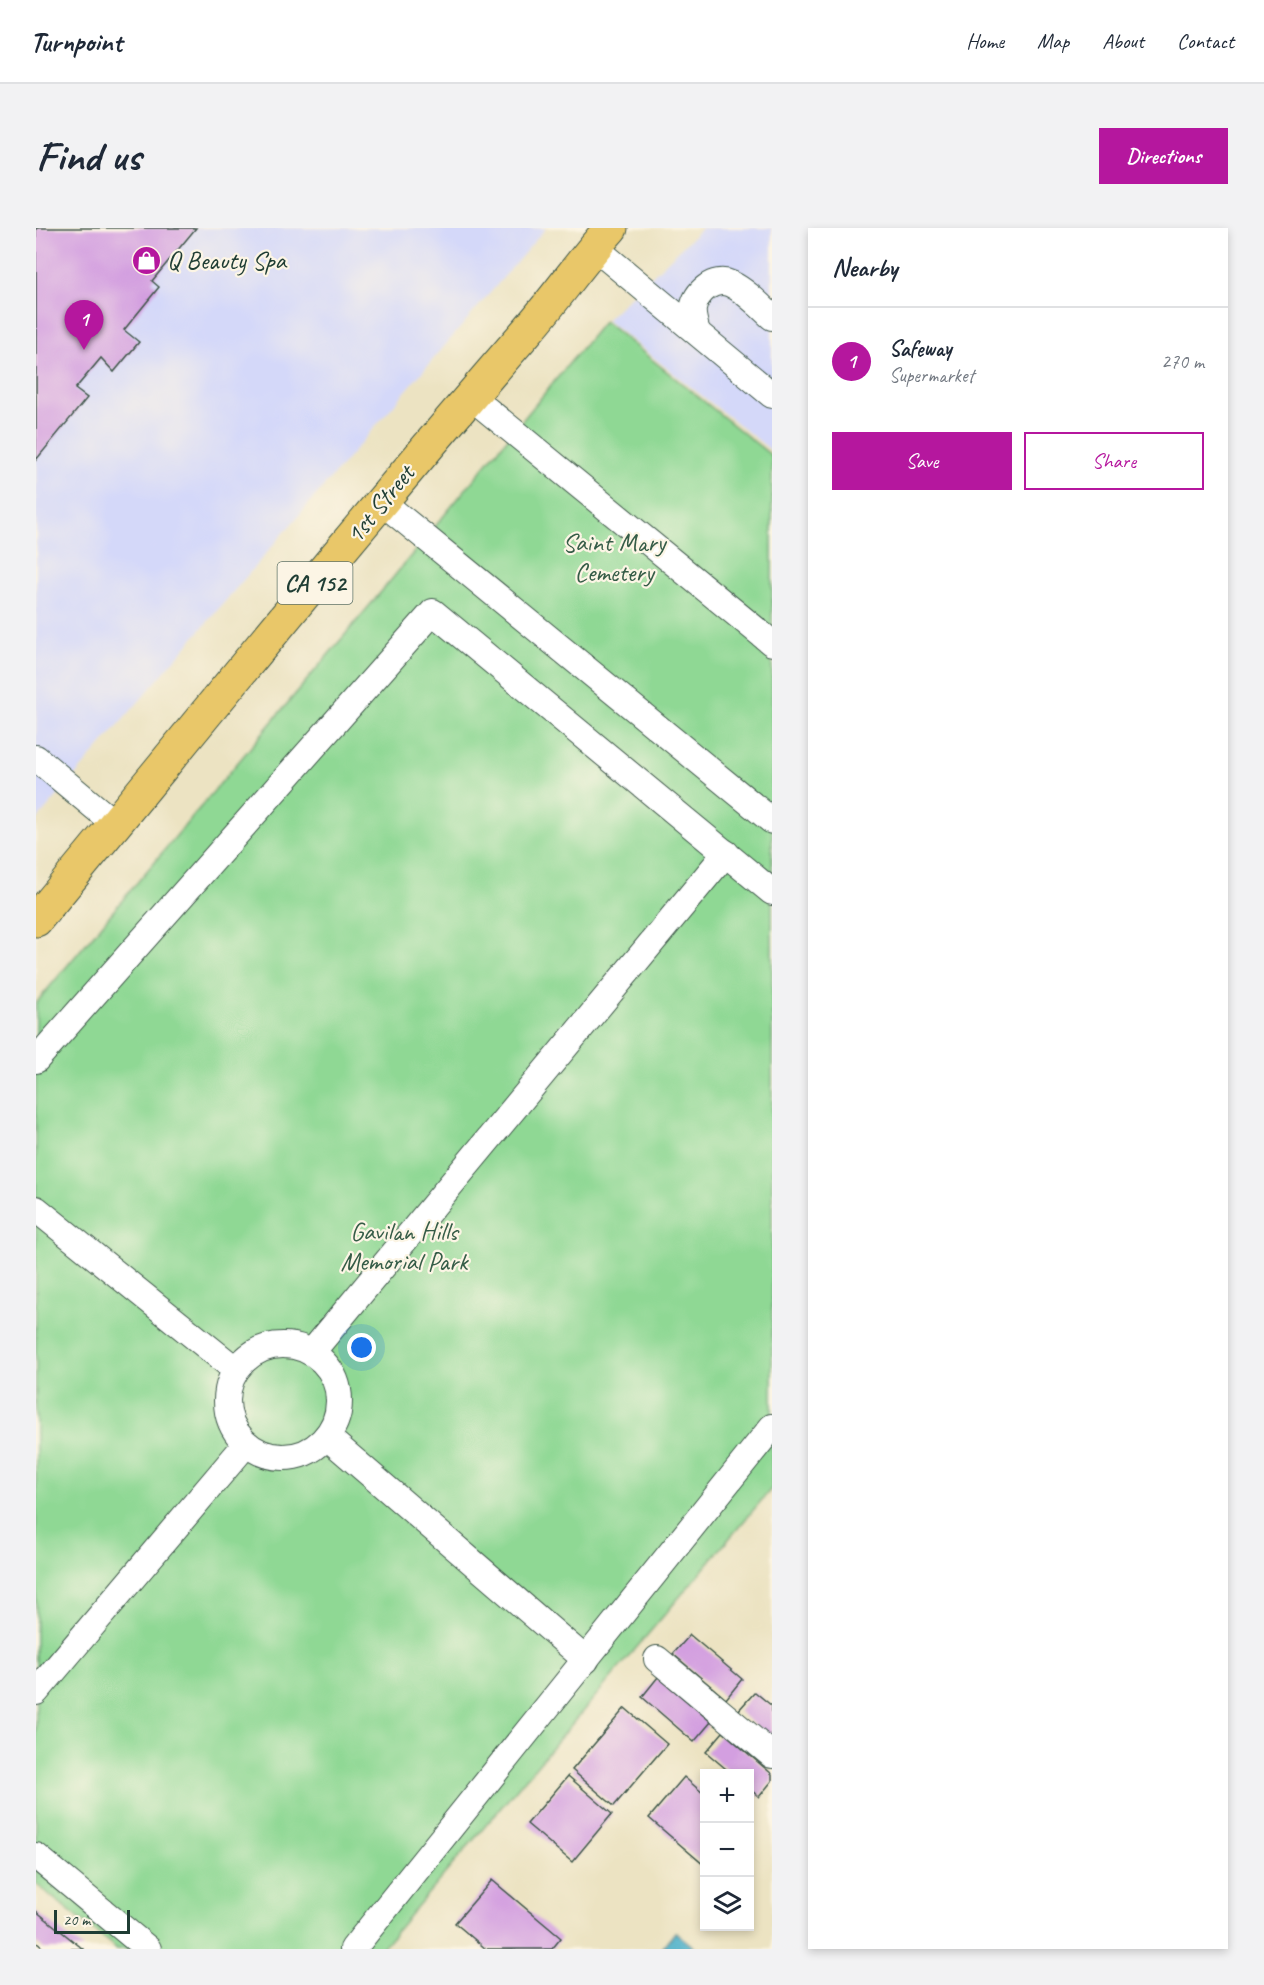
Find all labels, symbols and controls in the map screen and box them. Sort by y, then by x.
text: Turnpoint [30,24,122,59]
text: Home [966,28,1004,54]
text: Map [1037,28,1069,54]
text: About [1102,28,1144,54]
text: Contact [1177,28,1234,54]
button: Directions [1099,128,1228,184]
text: Find us [36,130,141,183]
shop icon: Q Beauty Spa [130,244,162,276]
place label: Q Beauty Spa [167,244,287,277]
text: Nearby [832,251,897,284]
pin: 1 [64,300,104,350]
text: Safeway [889,335,952,363]
text: 1 [847,349,856,374]
text: 270 m [1161,349,1204,374]
text: Supermarket [889,363,974,388]
button: Save [832,432,1012,490]
button: Share [1024,432,1204,490]
street label: 1st Street [338,456,423,550]
park label: Saint Mary Cemetery [563,526,668,589]
road number: CA 152 [278,562,352,604]
park label: Gavilan Hills Memorial Park [340,1215,469,1278]
your location [347,1333,376,1362]
map controls [700,1769,754,1931]
button: + [700,1769,754,1823]
button: − [700,1823,754,1877]
button: layers [700,1877,754,1931]
scale bar [54,1907,130,1934]
text: 20 m [63,1910,90,1930]

